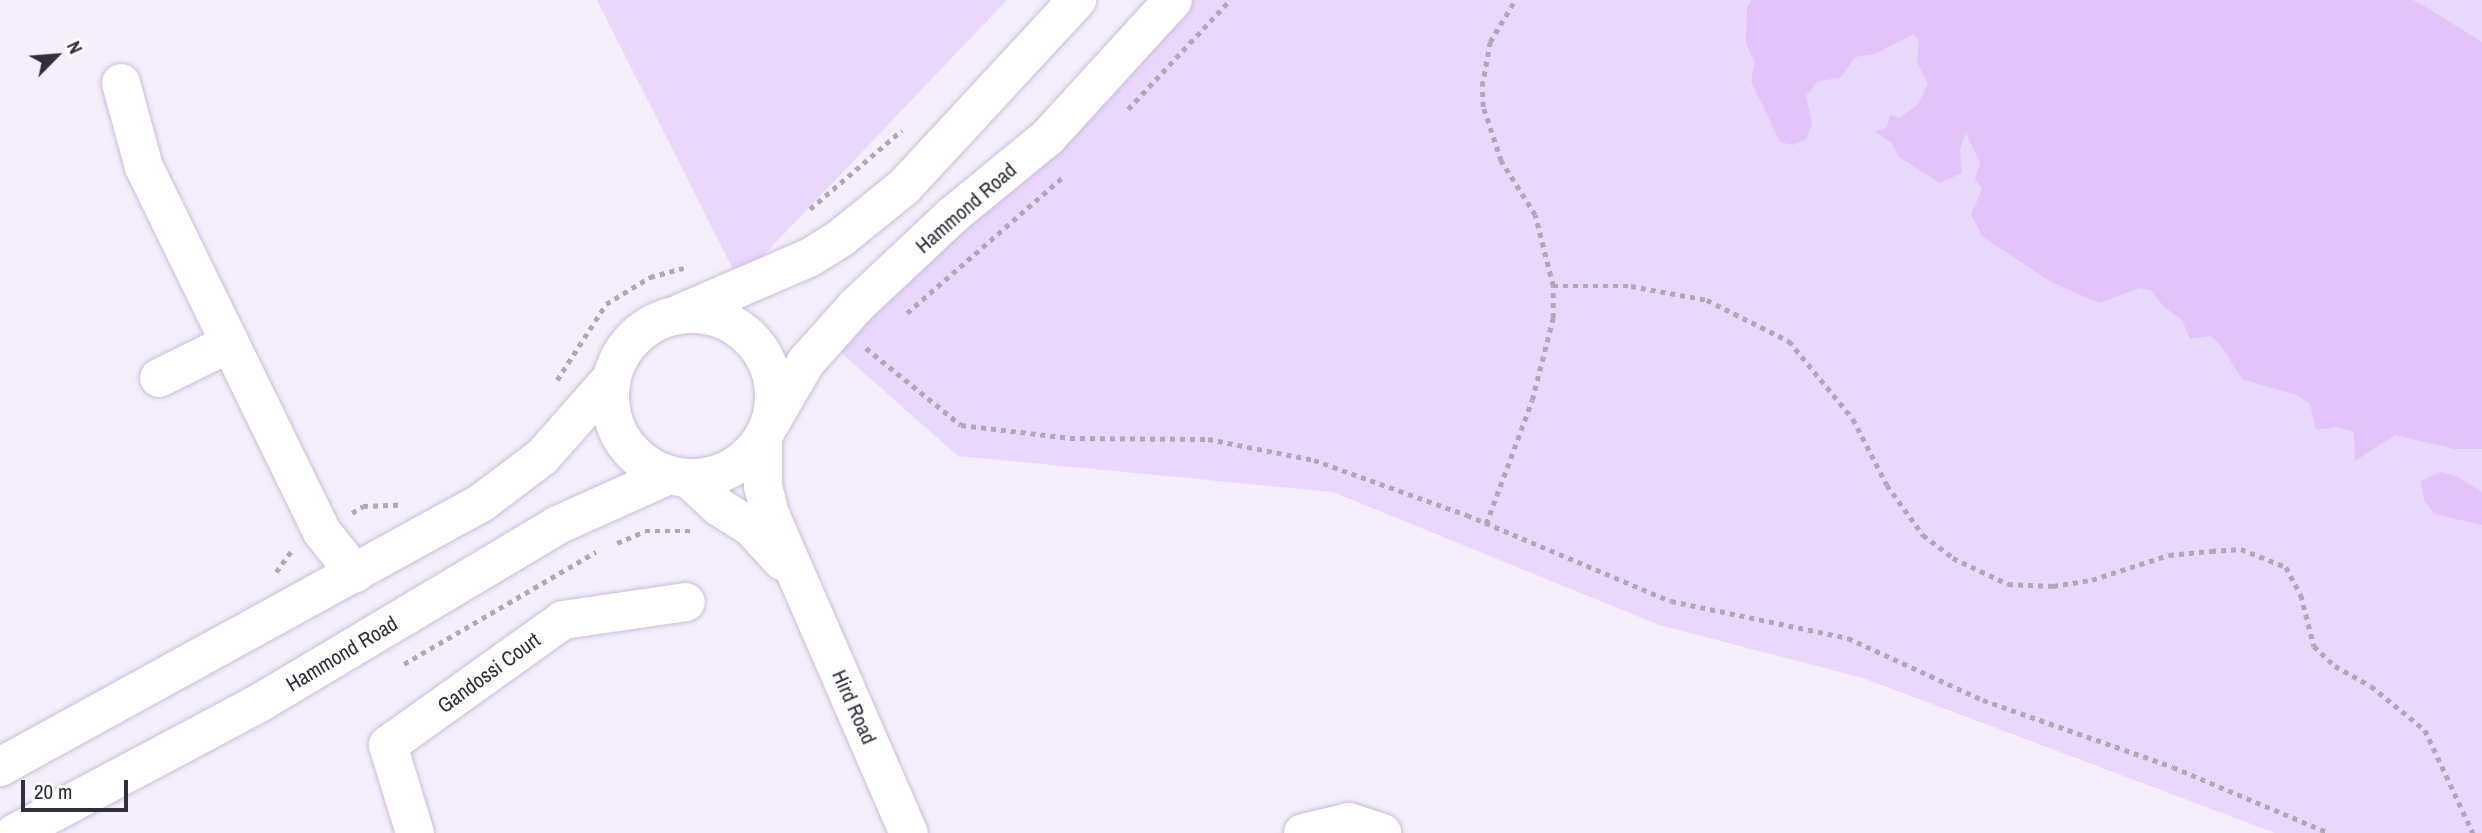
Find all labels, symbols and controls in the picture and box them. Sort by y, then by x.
north arrow [21,21,91,91]
text: N [61,37,89,58]
street label: Hammond Road [910,157,1022,259]
street label: Hammond Road [282,611,402,697]
street label: Gandossi Court [433,627,545,719]
street label: Hird Road [827,666,881,748]
scale bar [24,766,131,810]
text: 20 m [34,777,72,806]

